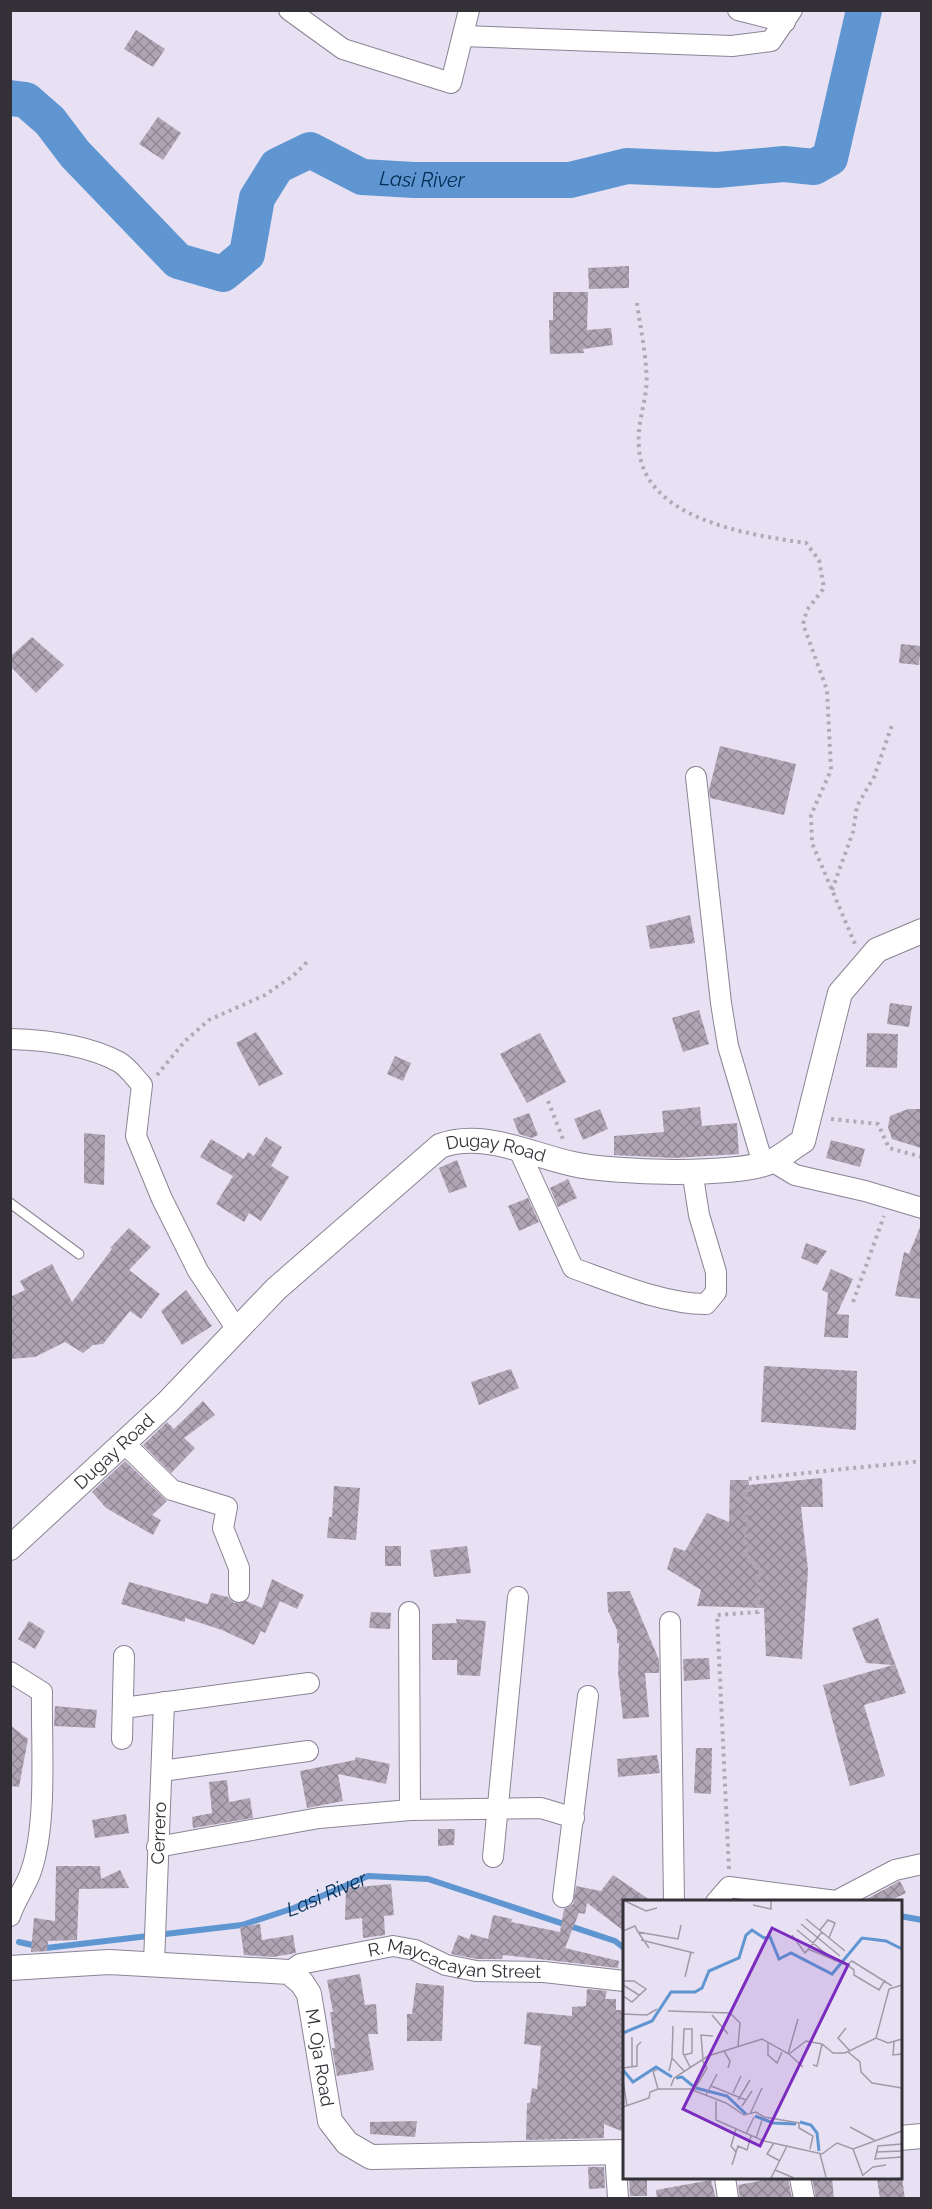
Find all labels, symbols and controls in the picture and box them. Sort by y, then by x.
water label: Lasi River [379,166,466,192]
street label: Dugay Road [444,1130,548,1166]
street label: Dugay Road [70,1409,158,1493]
street label: Cerrero [147,1801,170,1865]
water label: Lasi River [283,1866,371,1922]
inset map [623,1900,902,2179]
street label: R. Maycacayan Street [366,1934,541,1982]
street label: M. Oja Road [302,2007,338,2108]

